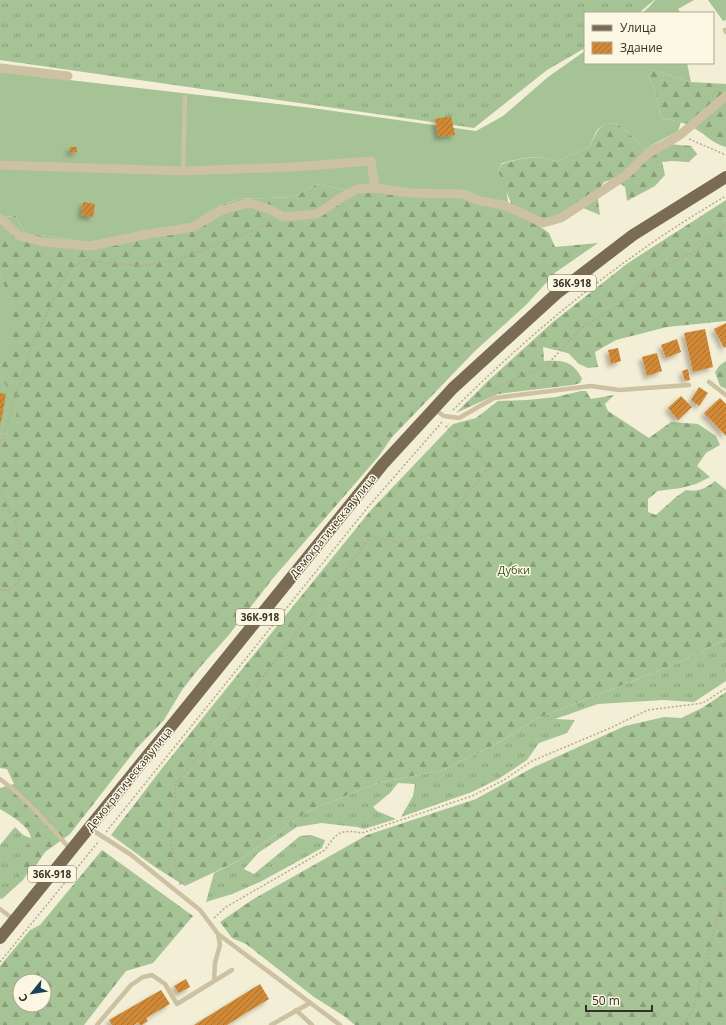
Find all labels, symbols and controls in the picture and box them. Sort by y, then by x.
legend [584,12,714,64]
text: Улица [620,19,656,36]
text: Здание [620,39,663,56]
road number: 36К-918 [548,275,596,291]
street label: Демократическая улица [286,471,379,581]
park label: Дубки [498,562,530,577]
road number: 36К-918 [236,609,284,625]
street label: Демократическая улица [82,724,175,834]
road number: 36К-918 [28,866,76,882]
north arrow [12,973,52,1013]
scale bar [586,987,652,1013]
text: С [15,991,31,1005]
text: 50 m [592,992,620,1009]

